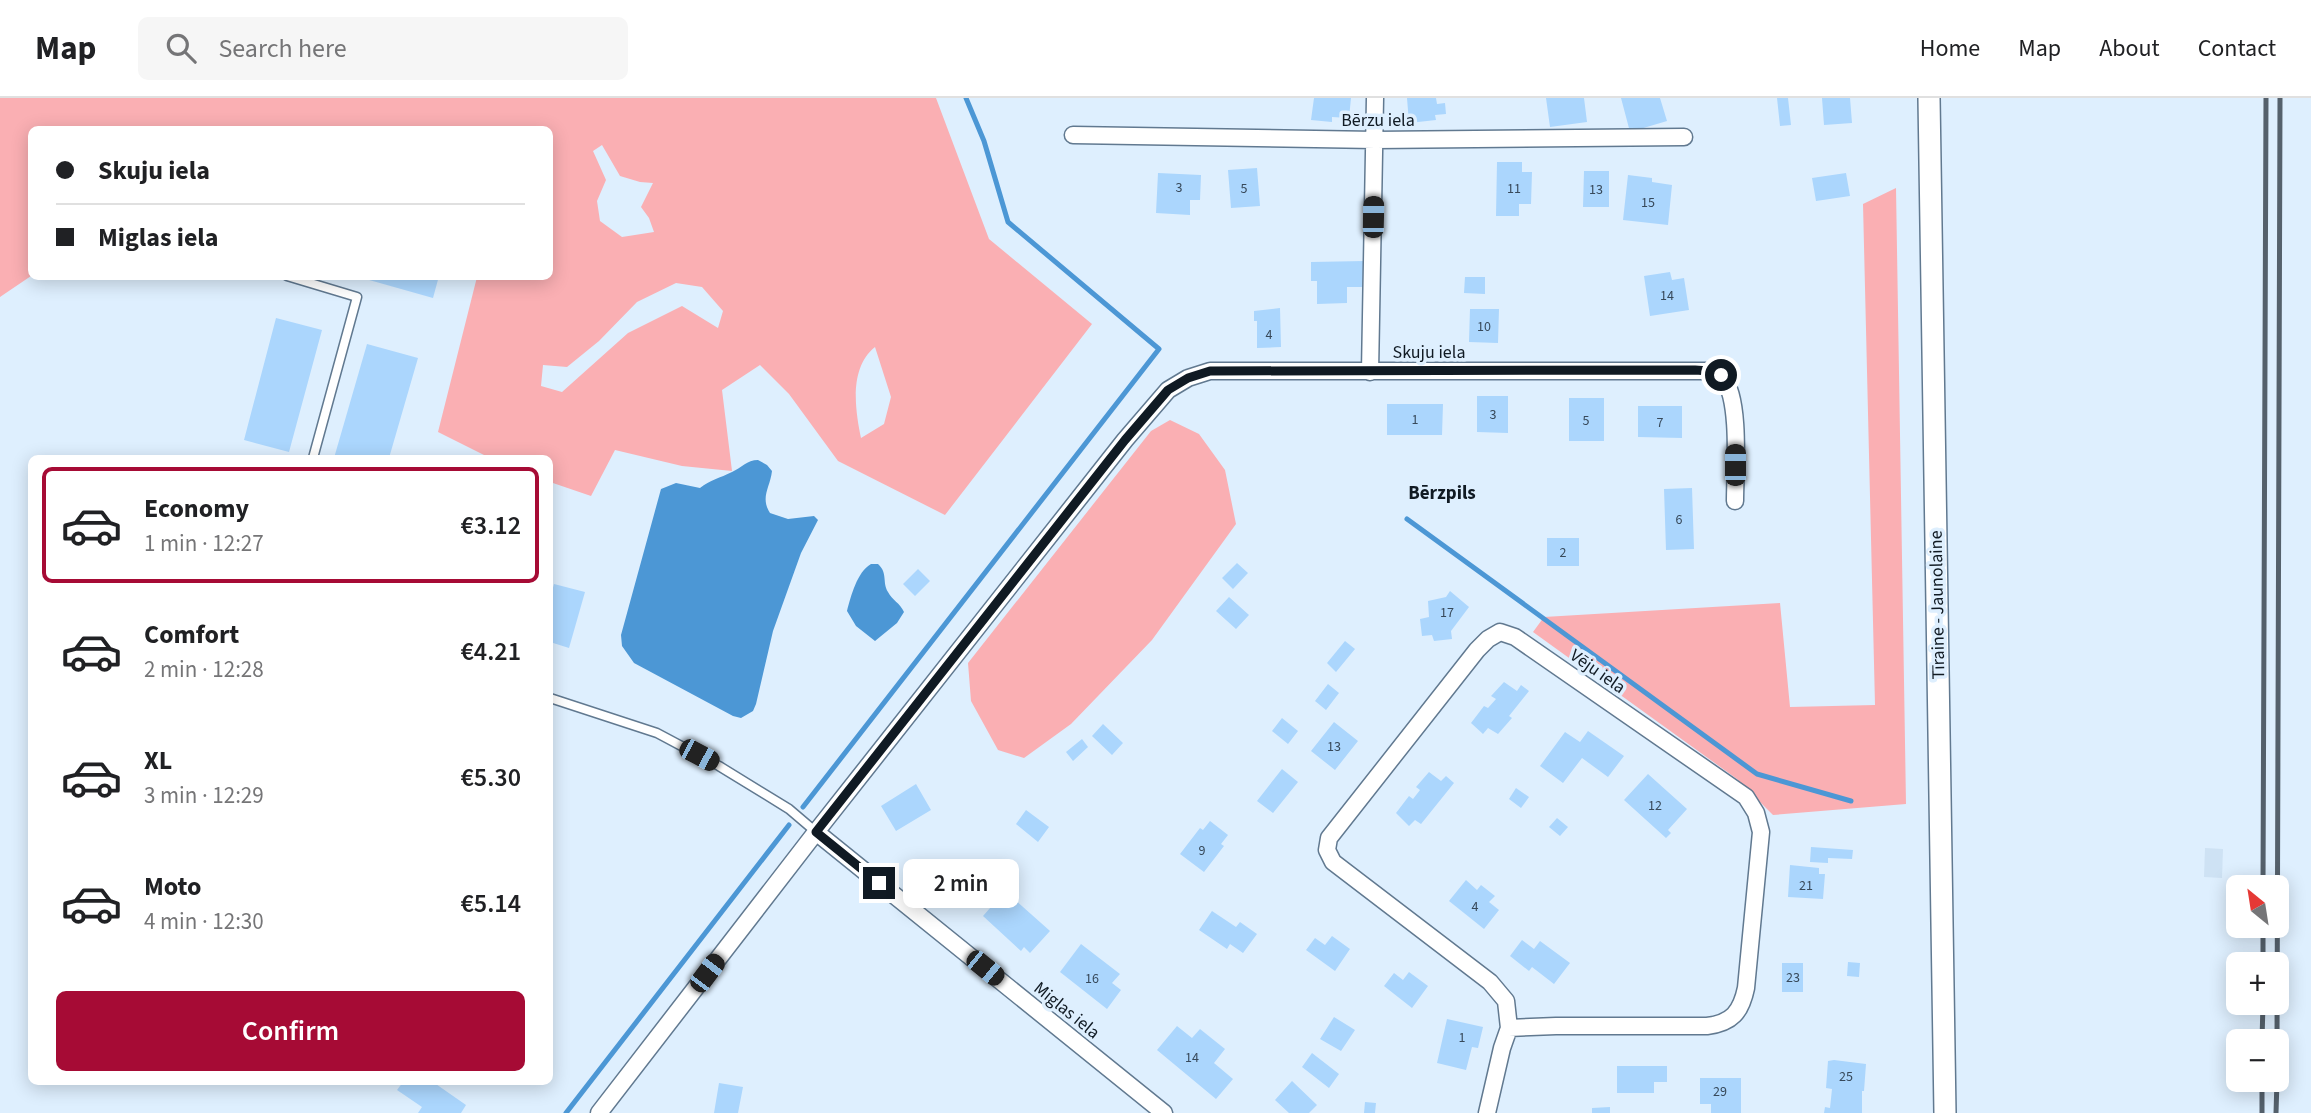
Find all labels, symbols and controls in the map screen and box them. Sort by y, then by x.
search box [138,17,628,80]
text: Map [35,25,96,72]
icon: search [162,29,200,67]
text: Search here [218,30,347,67]
text: Home [1920,31,1980,66]
text: Map [2018,31,2061,66]
text: About [2099,31,2160,66]
text: Contact [2198,31,2276,66]
street label: Bērzu iela [1341,108,1415,133]
text: Skuju iela [98,152,210,189]
house number: 3 [1176,178,1183,198]
house number: 5 [1241,179,1248,199]
house number: 11 [1507,179,1521,199]
house number: 13 [1589,180,1603,200]
house number: 15 [1641,193,1655,213]
car [1363,196,1384,238]
text: Miglas iela [98,219,219,256]
house number: 14 [1660,286,1674,306]
house number: 10 [1477,317,1491,337]
house number: 4 [1266,325,1273,345]
street label: Skuju iela [1393,340,1465,365]
route start [1705,359,1737,391]
house number: 3 [1490,405,1497,425]
house number: 1 [1412,410,1419,430]
house number: 5 [1583,411,1590,431]
house number: 7 [1657,413,1664,433]
car [1725,444,1746,486]
district label: Bērzpils [1408,480,1476,507]
text: Economy [144,490,249,527]
icon: car [60,494,123,557]
text: €3.12 [460,507,521,544]
house number: 6 [1676,510,1683,530]
text: 1 min · 12:27 [144,527,264,560]
street label: Tīraine - Jaunolaine [1924,530,1951,680]
house number: 2 [1560,543,1567,563]
house number: 17 [1440,603,1454,623]
text: Comfort [144,616,239,653]
icon: car [60,620,123,683]
text: €4.21 [460,633,521,670]
street label: Vēju iela [1565,643,1631,700]
text: 2 min · 12:28 [144,653,264,686]
car [676,736,723,774]
house number: 13 [1327,737,1341,757]
text: XL [144,742,172,779]
icon: car [60,746,123,809]
text: €5.30 [460,759,521,796]
text: 3 min · 12:29 [144,779,264,812]
house number: 12 [1648,796,1662,816]
house number: 9 [1199,841,1206,861]
callout: 2 min [903,858,1019,908]
route end [863,867,895,899]
text: 2 min [934,867,988,900]
text: Moto [144,868,201,905]
icon: car [60,872,123,935]
north arrow [2226,875,2289,938]
map controls [2226,875,2289,1092]
house number: 21 [1799,876,1813,896]
text: €5.14 [460,885,521,922]
house number: 4 [1472,897,1479,917]
text: 4 min · 12:30 [144,905,264,938]
car [963,947,1008,989]
car [686,950,729,996]
button: + [2226,952,2289,1015]
house number: 23 [1786,968,1800,988]
house number: 16 [1085,969,1099,989]
street label: Miglas iela [1028,976,1105,1045]
button: Confirm [56,991,525,1071]
house number: 1 [1459,1028,1466,1048]
button: − [2226,1029,2289,1092]
house number: 14 [1185,1048,1199,1068]
house number: 25 [1839,1067,1853,1087]
house number: 29 [1713,1082,1727,1102]

